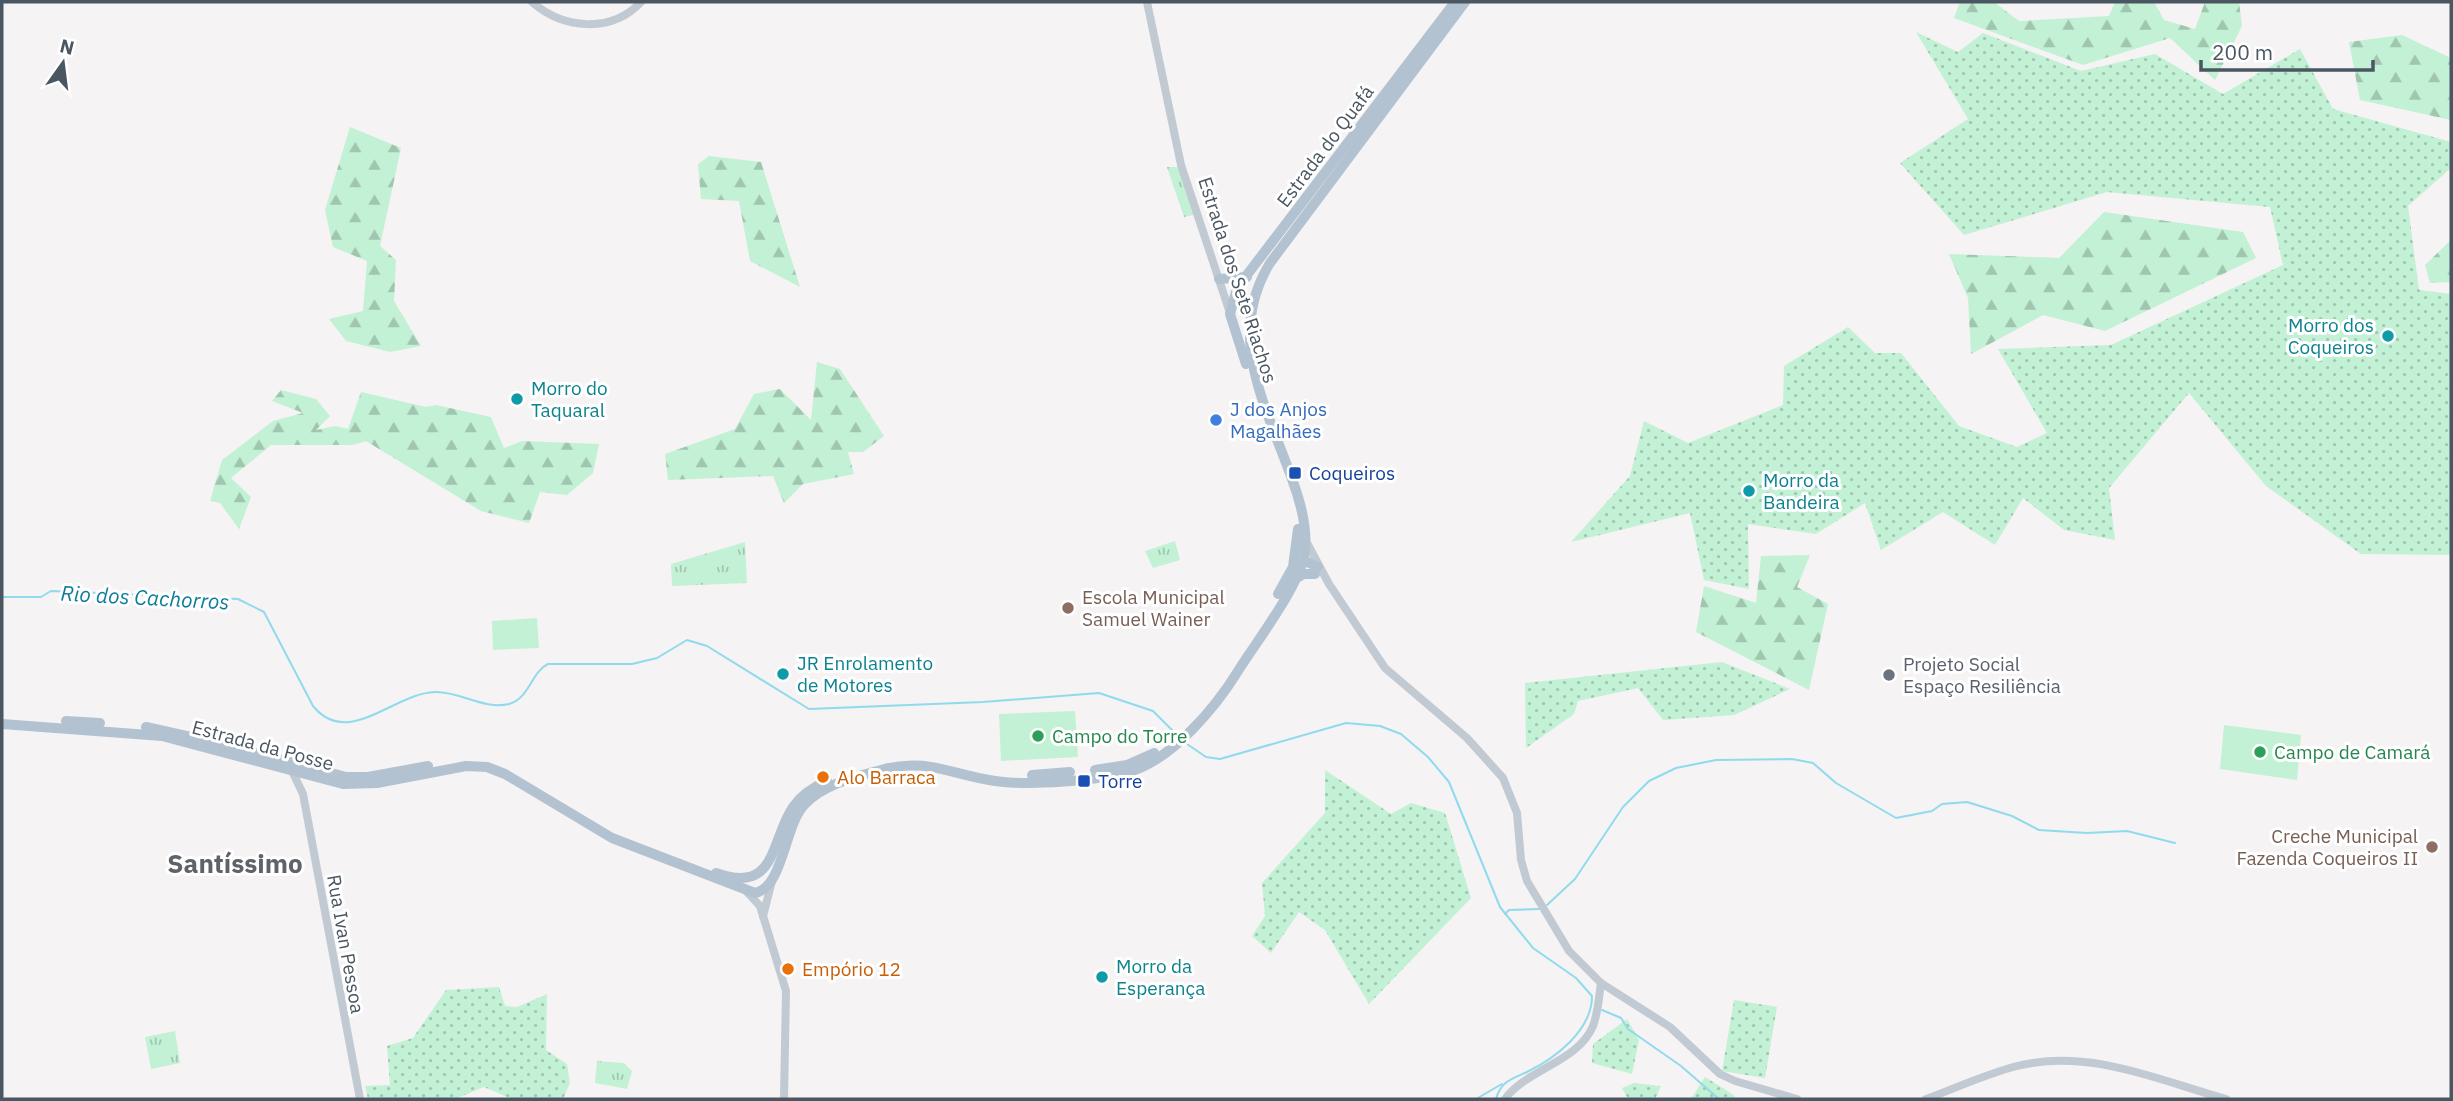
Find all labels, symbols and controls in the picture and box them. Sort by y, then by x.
north arrow [28,28,98,98]
scale bar [2201,28,2372,72]
text: N [58,33,77,60]
text: 200 m [2212,38,2273,66]
street label: Estrada do Quafá [1271,80,1379,212]
street label: Estrada dos Sete Riachos [1193,174,1283,386]
place label: Morro dos Coqueiros [2288,313,2374,359]
marker: Morro dos Coqueiros [2380,328,2396,344]
place label: Morro do Taquaral [531,376,608,422]
marker: Morro do Taquaral [509,391,525,407]
place label: J dos Anjos Magalhães [1230,397,1327,443]
marker: J dos Anjos Magalhães [1208,412,1224,428]
place label: Coqueiros [1309,461,1395,485]
marker: Coqueiros [1287,465,1303,481]
place label: Morro da Bandeira [1763,468,1840,514]
marker: Morro da Bandeira [1741,483,1757,499]
water label: Rio dos Cachorros [60,579,230,615]
place label: Escola Municipal Samuel Wainer [1082,585,1225,631]
marker: Escola Municipal Samuel Wainer [1060,600,1076,616]
place label: JR Enrolamento de Motores [797,651,933,697]
place label: Projeto Social Espaço Resiliência [1903,652,2061,698]
marker: JR Enrolamento de Motores [775,666,791,682]
marker: Projeto Social Espaço Resiliência [1881,667,1897,683]
street label: Estrada da Posse [189,715,337,775]
place label: Campo do Torre [1052,724,1187,748]
marker: Campo do Torre [1030,728,1046,744]
place label: Campo de Camará [2274,740,2430,764]
marker: Campo de Camará [2252,744,2268,760]
place label: Alo Barraca [837,765,936,789]
marker: Alo Barraca [815,769,831,785]
place label: Torre [1098,769,1143,793]
marker: Torre [1076,773,1092,789]
place label: Creche Municipal Fazenda Coqueiros II [2237,824,2418,870]
marker: Creche Municipal Fazenda Coqueiros II [2424,839,2440,855]
district label: Santíssimo [167,846,303,880]
street label: Rua Ivan Pessoa [322,873,370,1015]
place label: Morro da Esperança [1116,954,1205,1000]
place label: Empório 12 [802,957,901,981]
marker: Empório 12 [780,961,796,977]
marker: Morro da Esperança [1094,969,1110,985]

